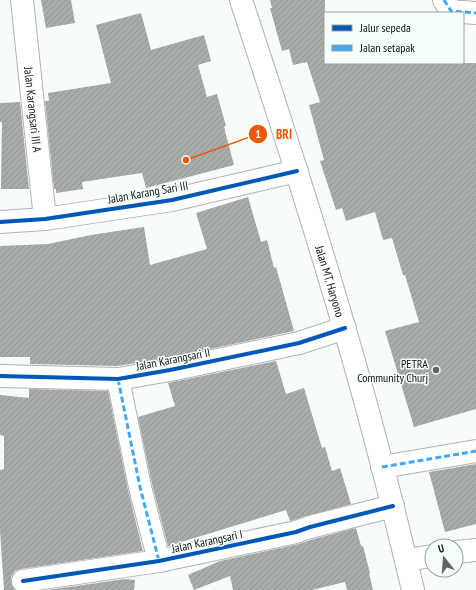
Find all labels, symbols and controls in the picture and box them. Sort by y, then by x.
legend [324,12,464,64]
text: Jalur sepeda [359,20,411,35]
text: Jalan setapak [359,40,415,55]
street label: Jalan Karangsari III A [21,65,45,153]
callout: BRI [248,121,300,146]
text: 1 [255,126,261,141]
text: BRI [276,126,292,143]
street label: Jalan Karang Sari III [106,178,189,207]
street label: Jalan MT. Haryono [312,243,348,319]
street label: Jalan Karangsari II [134,344,211,374]
place label: PETRA Community Churj [357,356,428,385]
marker: PETRA Community Churj [431,365,441,375]
street label: Jalan Karangsari I [169,526,244,556]
north arrow [424,538,464,578]
text: U [436,541,446,556]

